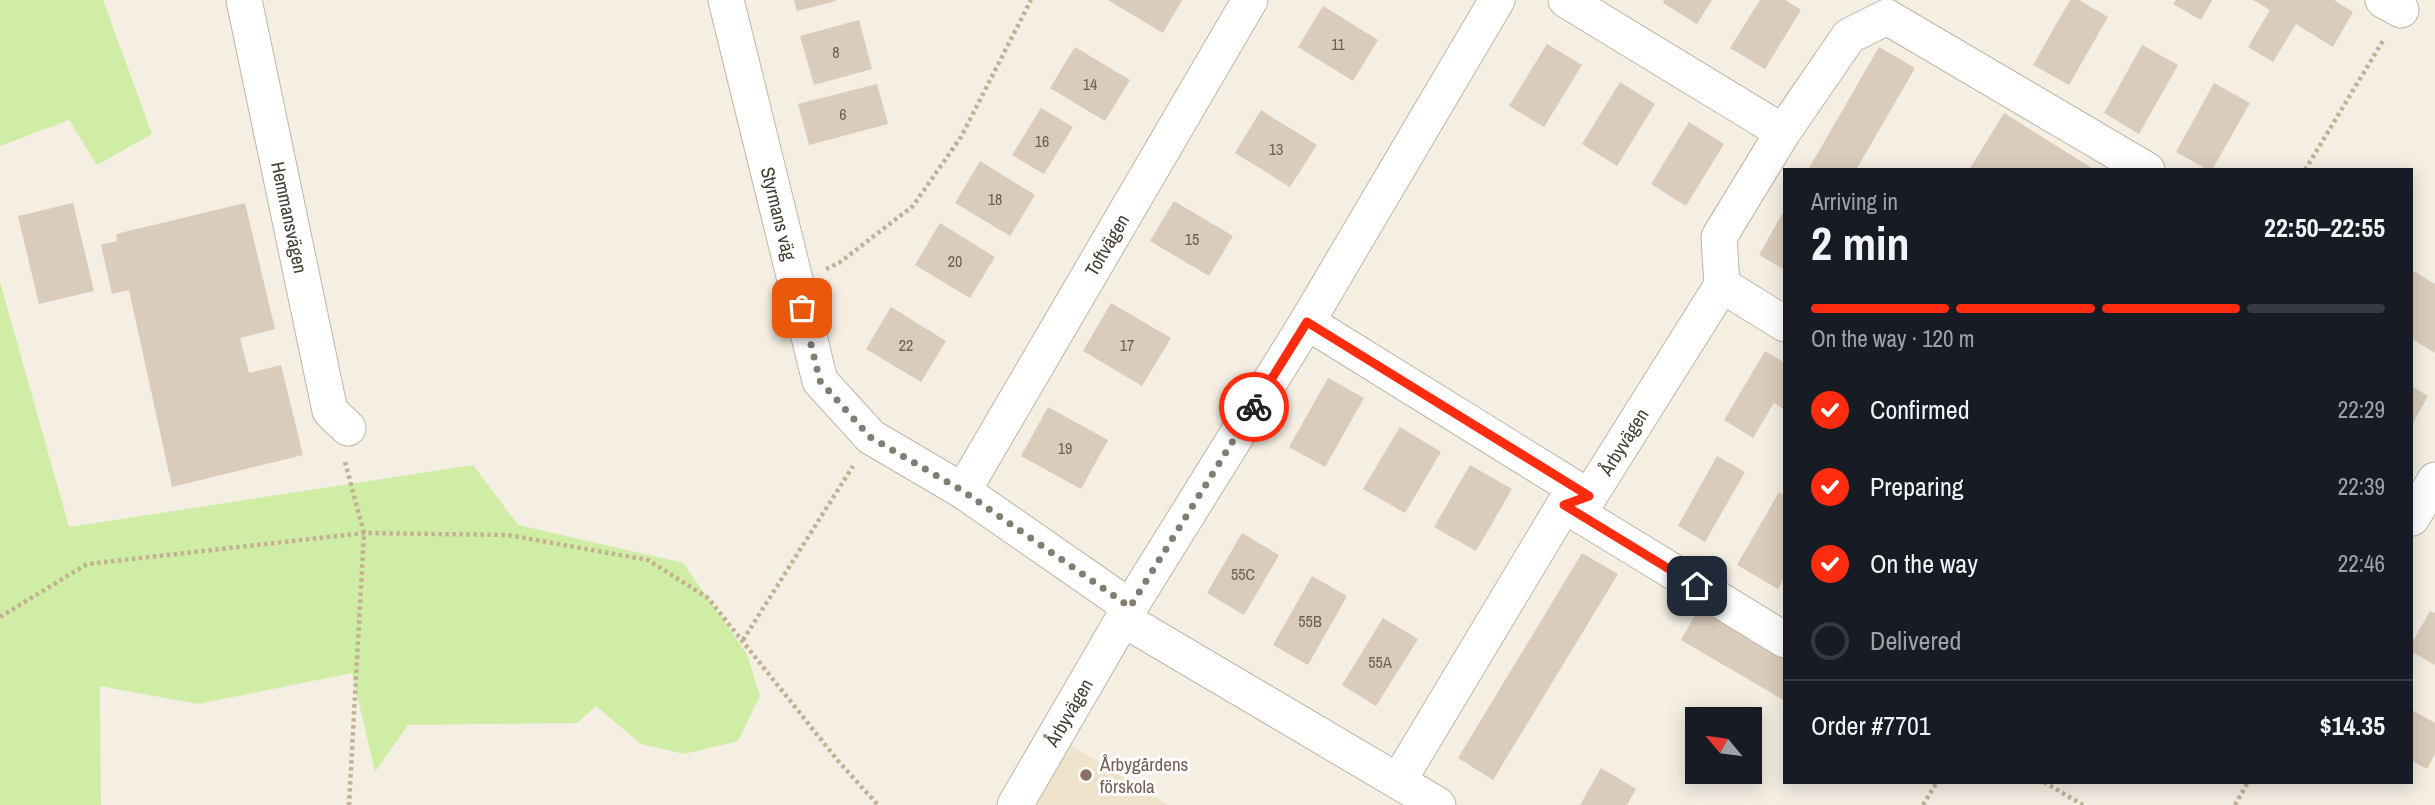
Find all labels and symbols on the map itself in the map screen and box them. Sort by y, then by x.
house number: 11 [1331,33,1346,55]
house number: 8 [832,41,840,63]
house number: 14 [1083,73,1097,95]
house number: 6 [839,103,847,125]
house number: 16 [1035,130,1049,152]
house number: 13 [1269,138,1283,160]
street label: Hemmansvägen [265,159,314,276]
street label: Styrmans väg [755,164,803,263]
house number: 18 [988,188,1002,210]
street label: Toftvägen [1079,209,1135,281]
house number: 15 [1185,228,1199,250]
house number: 20 [948,250,962,272]
pin [772,278,832,338]
house number: 22 [899,334,913,356]
house number: 17 [1120,334,1134,356]
courier [1219,372,1289,442]
street label: Årbyvägen [1592,403,1654,481]
house number: 19 [1058,437,1072,459]
pin [1667,556,1727,616]
house number: 55C [1231,563,1255,585]
house number: 55B [1298,610,1322,632]
house number: 55A [1368,651,1392,673]
street label: Årbyvägen [1038,674,1099,752]
north arrow [1685,707,1762,784]
place label: Årbygårdens förskola [1099,751,1189,799]
marker: Årbygårdens förskola [1078,767,1094,783]

